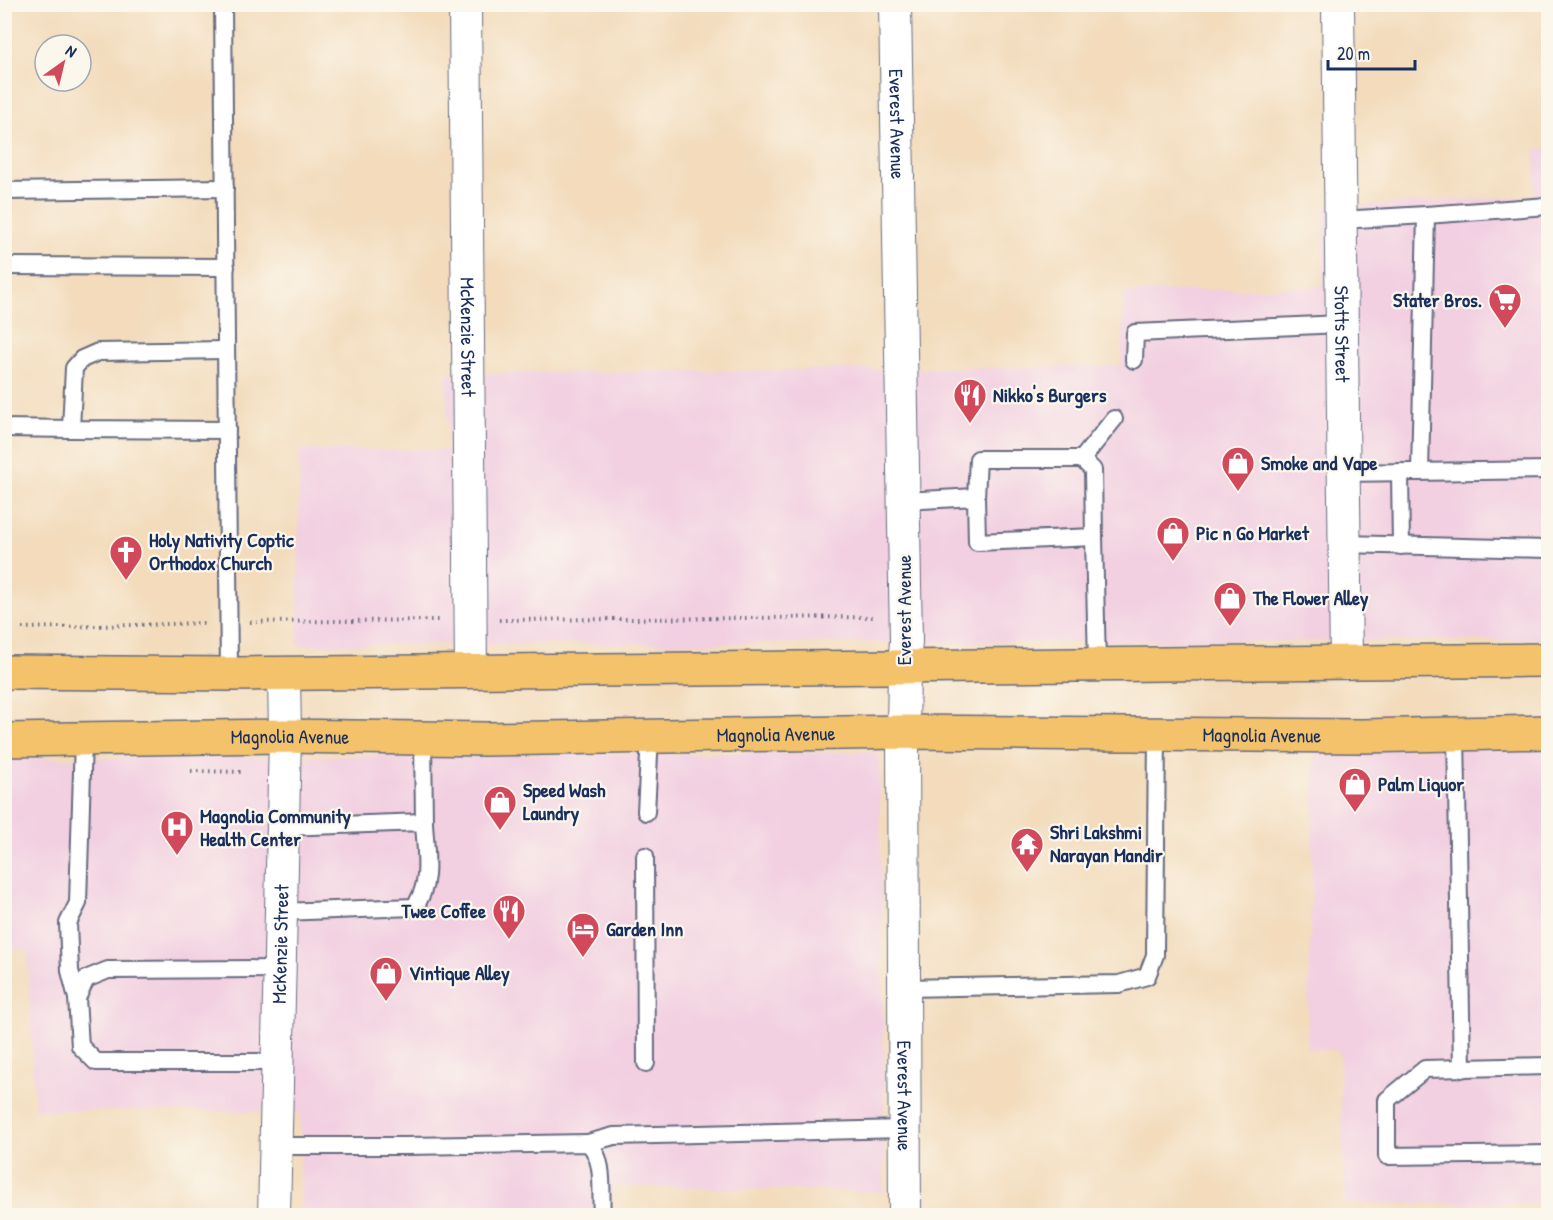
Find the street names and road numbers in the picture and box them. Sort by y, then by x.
street label: Everest Avenue [883,69,912,179]
street label: McKenzie Street [454,277,483,398]
street label: Stotts Street [1328,285,1357,384]
street label: Everest Avenue [890,555,917,665]
street label: Magnolia Avenue [716,719,836,748]
street label: Magnolia Avenue [1202,721,1321,749]
street label: Magnolia Avenue [230,722,350,750]
street label: McKenzie Street [265,883,295,1004]
street label: Everest Avenue [891,1041,919,1151]

